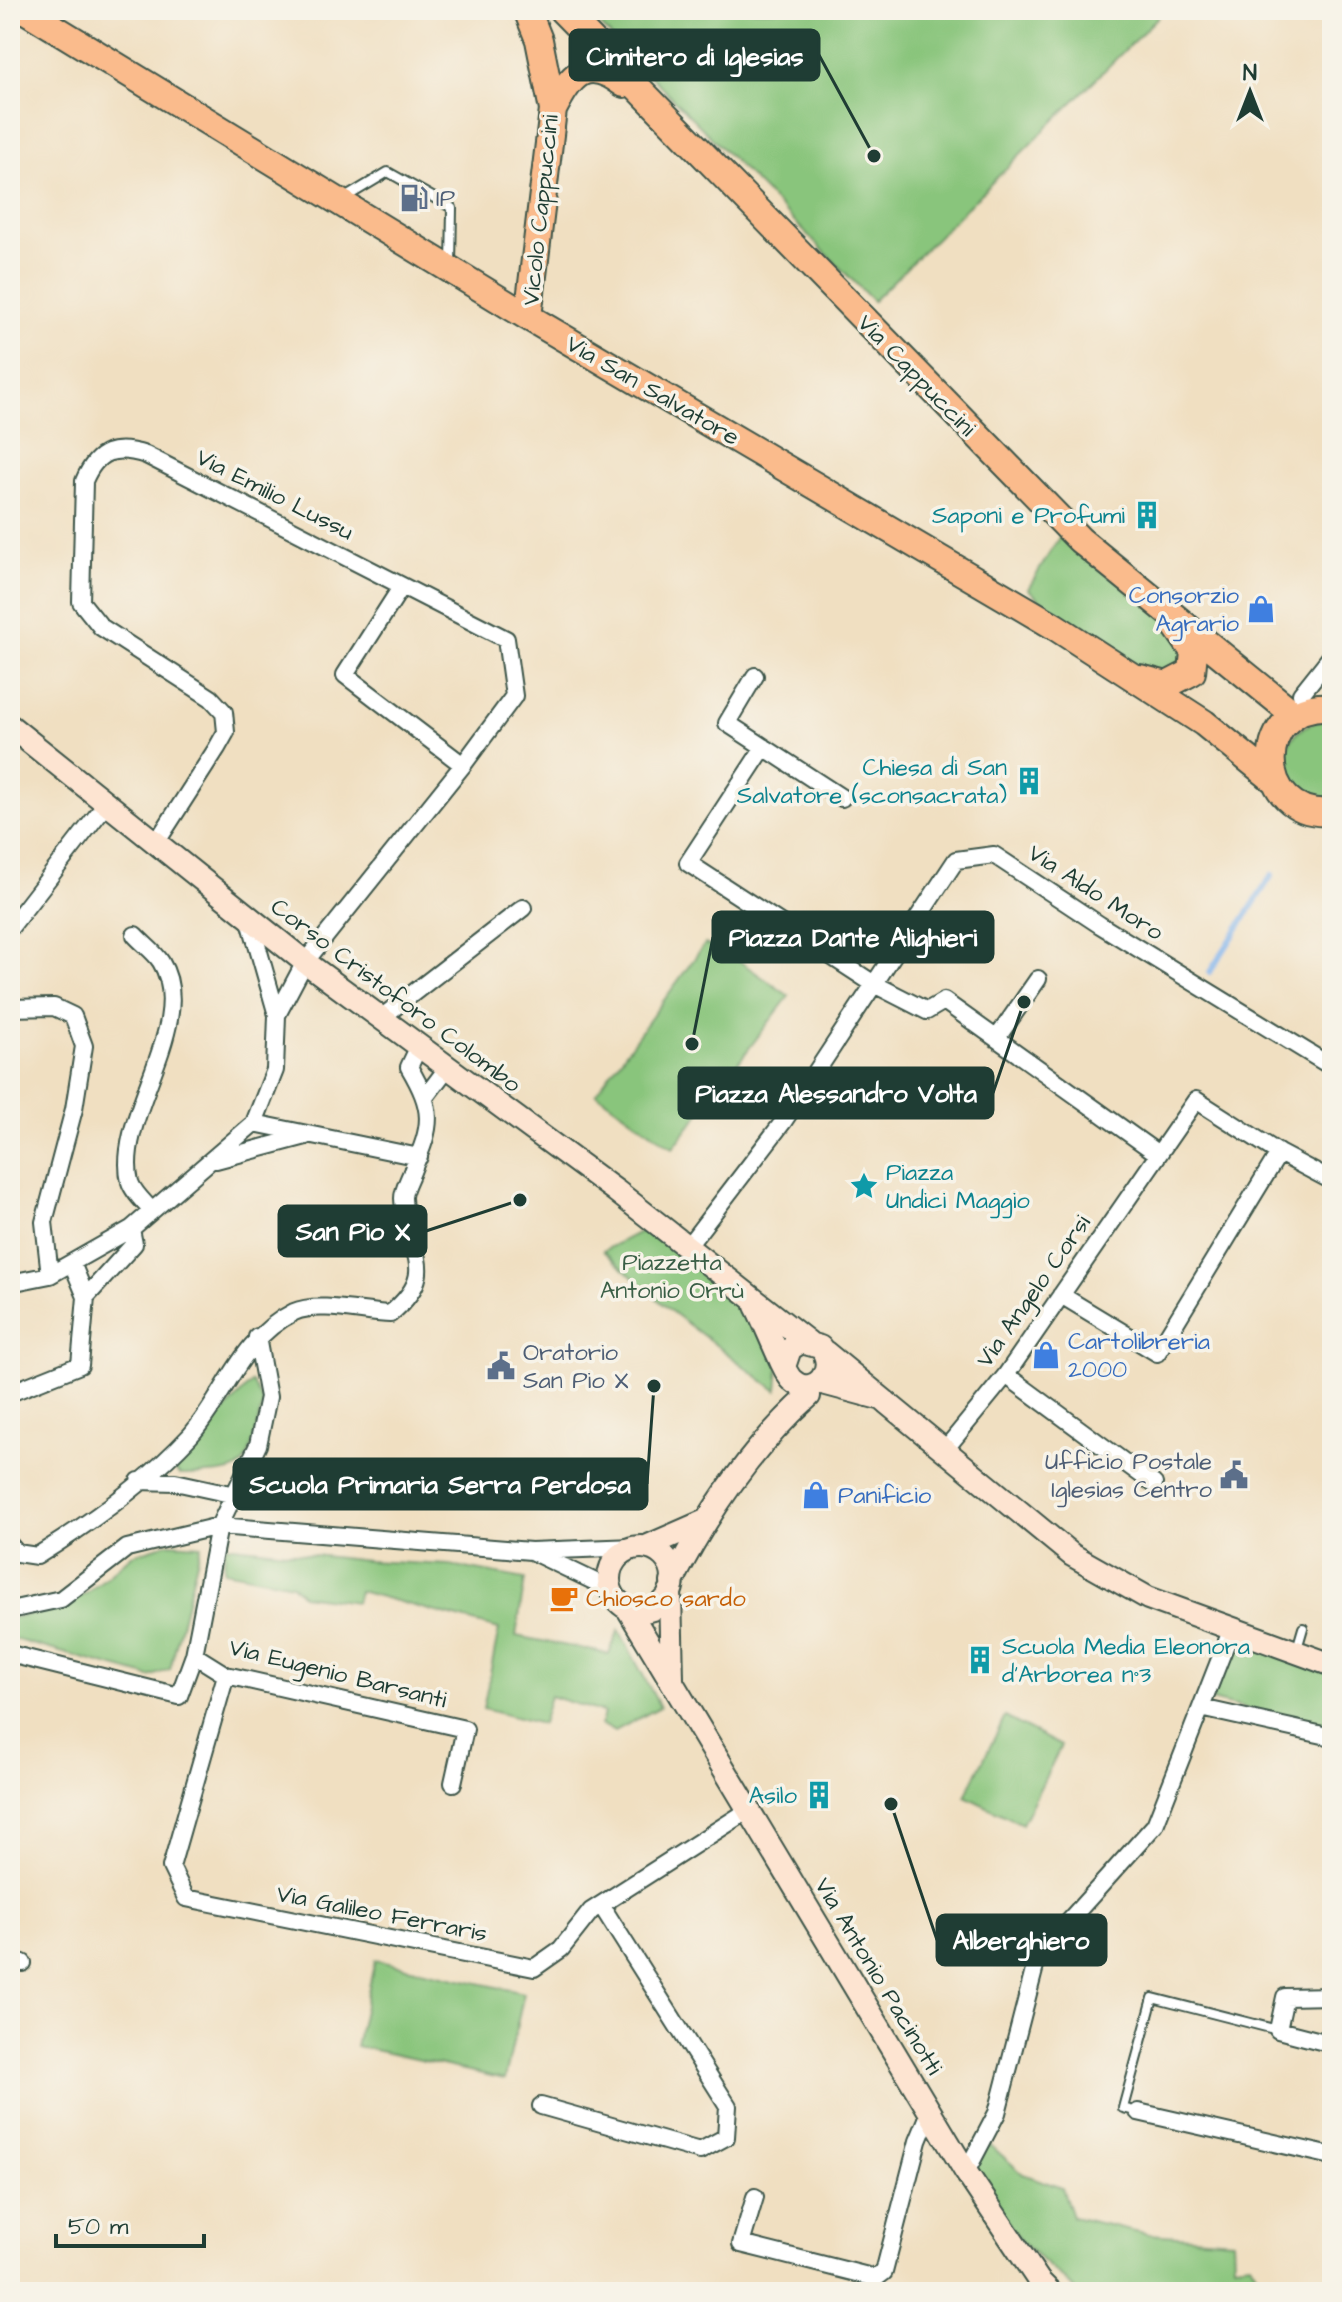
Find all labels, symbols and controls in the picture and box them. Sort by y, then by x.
callout: Cimitero di Iglesias [570,30,819,80]
text: Cimitero di Iglesias [587,39,803,78]
north arrow [1210,52,1290,132]
text: N [1243,58,1257,89]
street label: Vicolo Cappuccini [514,112,568,307]
place label: IP [436,182,455,216]
fuel station icon: IP [399,183,429,213]
street label: Via Cappuccini [849,307,984,445]
street label: Via San Salvatore [559,327,746,454]
street label: Via Emilio Lussu [190,441,359,549]
place label: Saponi e Profumi [932,499,1125,533]
building icon: Saponi e Profumi [1132,500,1162,530]
place label: Consorzio Agrario [1129,579,1240,642]
shop icon: Consorzio Agrario [1246,594,1276,624]
place label: Chiesa di San Salvatore (sconsacrata) [737,751,1007,813]
building icon: Chiesa di San Salvatore (sconsacrata) [1014,766,1044,796]
street label: Via Aldo Moro [1021,836,1170,950]
street label: Corso Cristoforo Colombo [263,890,528,1102]
callout: Piazza Dante Alighieri [713,912,993,962]
text: Piazza Dante Alighieri [729,920,977,959]
callout: Piazza Alessandro Volta [679,1068,993,1118]
text: Piazza Alessandro Volta [695,1076,978,1112]
place label: Piazza Undici Maggio [886,1156,1030,1219]
place icon: Piazza Undici Maggio [849,1171,879,1201]
callout: San Pio X [279,1206,426,1256]
street label: Via Angelo Corsi [968,1208,1100,1375]
text: San Pio X [295,1214,411,1250]
park label: Piazzetta Antonio Orrù [600,1246,744,1308]
place label: Cartolibreria 2000 [1068,1325,1210,1387]
place label: Oratorio San Pio X [523,1336,629,1398]
shop icon: Cartolibreria 2000 [1031,1340,1061,1370]
public building icon: Oratorio San Pio X [486,1351,516,1381]
place label: Ufficio Postale Iglesias Centro [1045,1445,1213,1508]
callout: Scuola Primaria Serra Perdosa [234,1459,647,1509]
public building icon: Ufficio Postale Iglesias Centro [1219,1460,1249,1490]
text: Scuola Primaria Serra Perdosa [248,1467,631,1503]
place label: Panificio [838,1479,932,1513]
shop icon: Panificio [801,1480,831,1510]
place label: Chiosco sardo [586,1582,746,1616]
cafe icon: Chiosco sardo [549,1583,579,1613]
street label: Via Eugenio Barsanti [225,1630,450,1719]
place label: Scuola Media Eleonora d'Arborea n°3 [1002,1630,1250,1692]
building icon: Scuola Media Eleonora d'Arborea n°3 [965,1645,995,1675]
place label: Asilo [749,1779,798,1813]
building icon: Asilo [804,1780,834,1810]
street label: Via Antonio Pacinotti [806,1871,951,2082]
street label: Via Galileo Ferraris [274,1877,490,1951]
callout: Alberghiero [937,1915,1106,1965]
text: Alberghiero [952,1923,1090,1962]
scale bar [56,2198,204,2248]
text: 50 m [68,2210,129,2244]

